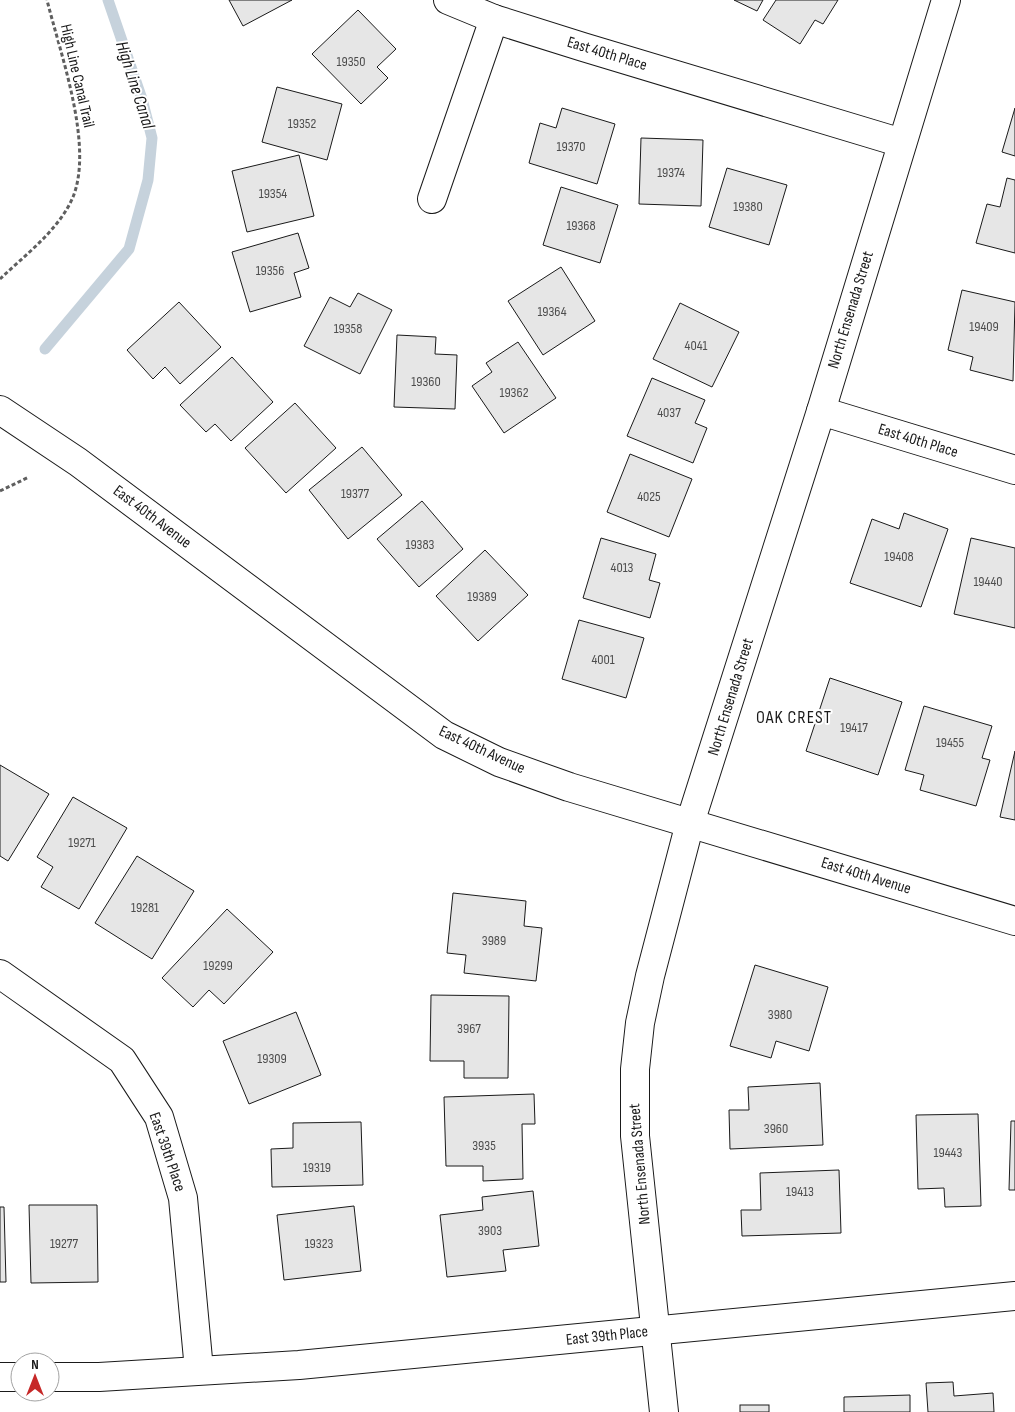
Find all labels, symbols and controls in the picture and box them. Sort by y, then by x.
street label: High Line Canal Trail [56,22,98,130]
street label: East 40th Place [565,33,649,75]
water label: High Line Canal [111,39,159,132]
house number: 19350 [337,53,365,70]
house number: 19352 [288,115,316,132]
house number: 19370 [557,138,585,155]
house number: 19374 [657,164,685,181]
house number: 19354 [259,185,287,202]
house number: 19380 [733,198,763,215]
house number: 19368 [566,217,596,234]
street label: North Ensenada Street [824,249,878,371]
house number: 19356 [256,262,284,279]
house number: 19364 [537,303,567,320]
house number: 19409 [969,318,999,335]
house number: 19358 [334,320,362,337]
house number: 4041 [685,337,708,354]
house number: 19360 [411,373,441,390]
house number: 19362 [500,384,529,401]
house number: 4037 [657,404,681,421]
street label: East 40th Place [876,420,960,462]
street label: East 40th Avenue [109,481,195,553]
house number: 19377 [341,485,369,502]
house number: 4025 [637,488,661,505]
house number: 19383 [406,536,435,553]
house number: 19408 [884,548,914,565]
house number: 4013 [611,559,634,576]
house number: 19440 [973,573,1003,590]
house number: 19389 [467,588,497,605]
street label: North Ensenada Street [704,636,758,758]
house number: 4001 [591,651,615,668]
district label: OAK CREST [756,707,832,728]
house number: 19417 [840,719,868,736]
street label: East 40th Avenue [436,722,528,778]
house number: 19455 [936,734,964,751]
house number: 19271 [68,834,96,851]
street label: East 40th Avenue [819,853,913,899]
house number: 19281 [131,899,159,916]
house number: 3989 [482,932,506,949]
house number: 19299 [203,957,233,974]
house number: 3980 [768,1006,792,1023]
house number: 3967 [457,1020,481,1037]
house number: 19309 [257,1050,287,1067]
street label: North Ensenada Street [625,1102,655,1225]
street label: East 39th Place [145,1110,189,1194]
house number: 3960 [764,1120,788,1137]
house number: 3935 [472,1137,496,1154]
house number: 19443 [934,1144,963,1161]
house number: 19319 [303,1159,331,1176]
house number: 19413 [786,1183,814,1200]
house number: 3903 [478,1222,502,1239]
house number: 19277 [50,1235,78,1252]
house number: 19323 [305,1235,333,1252]
street label: East 39th Place [565,1322,649,1350]
north arrow [10,1352,60,1402]
text: N [31,1356,39,1373]

